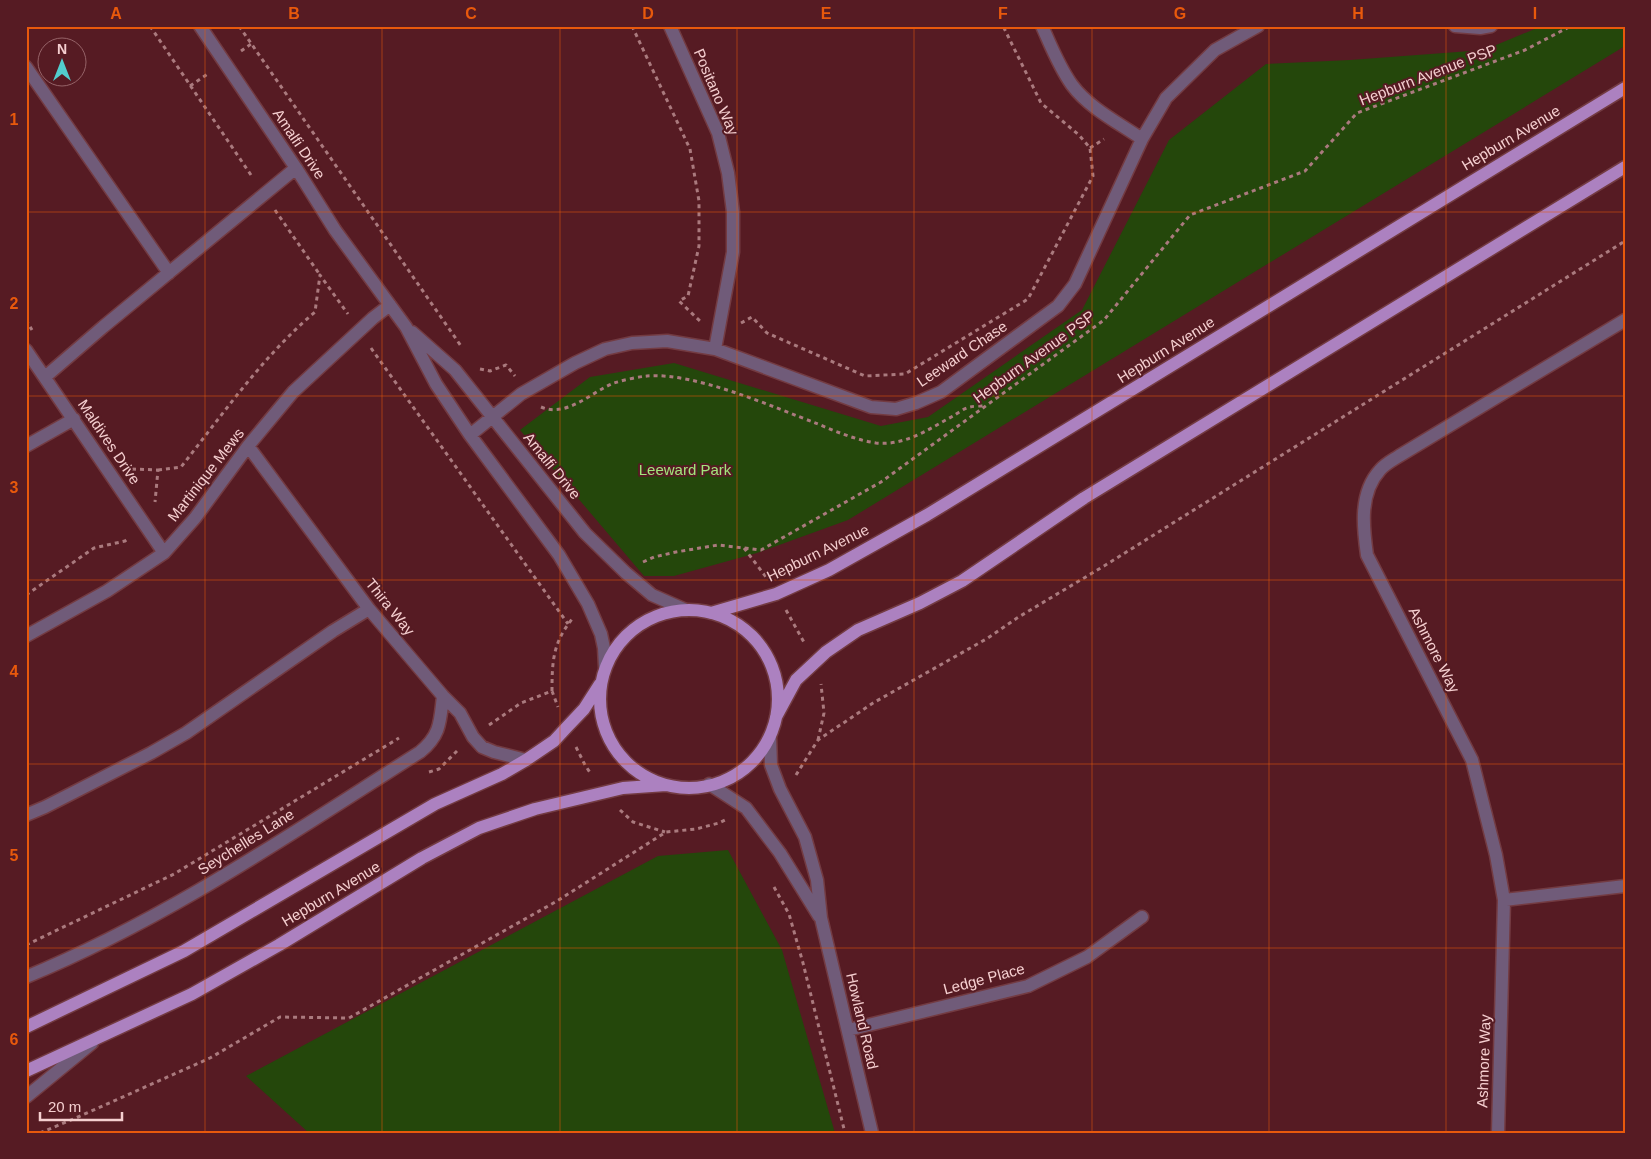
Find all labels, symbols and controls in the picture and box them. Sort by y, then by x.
text: A [110,5,122,22]
text: B [288,5,300,22]
text: C [465,5,477,22]
text: D [642,5,654,22]
text: E [821,5,832,22]
text: F [998,5,1008,22]
text: G [1174,5,1186,22]
text: H [1352,5,1364,22]
text: I [1533,5,1537,22]
north arrow [38,38,88,88]
street label: Hepburn Avenue PSP [1357,40,1499,109]
text: N [57,41,67,57]
street label: Positano Way [691,46,742,138]
street label: Hepburn Avenue [1459,102,1563,174]
street label: Amalfi Drive [270,105,329,182]
text: 1 [10,111,19,128]
text: 2 [10,295,19,312]
street label: Hepburn Avenue PSP [970,307,1098,406]
street label: Hepburn Avenue [1114,313,1218,386]
street label: Leeward Chase [913,317,1010,390]
street label: Maldives Drive [75,396,144,487]
street label: Martinique Mews [164,425,247,525]
street label: Amalfi Drive [520,429,584,502]
park label: Leeward Park [639,461,732,478]
text: 3 [10,479,19,496]
street label: Hepburn Avenue [764,520,872,585]
street label: Thira Way [362,575,419,639]
street label: Ashmore Way [1406,604,1463,696]
text: 4 [10,663,19,680]
street label: Seychelles Lane [195,805,297,878]
text: 5 [10,847,19,864]
street label: Hepburn Avenue [279,858,383,930]
street label: Ledge Place [941,960,1026,998]
street label: Howland Road [843,971,882,1071]
street label: Ashmore Way [1473,1013,1494,1108]
text: 6 [10,1031,19,1048]
scale bar [40,1089,122,1121]
text: 20 m [48,1098,81,1115]

